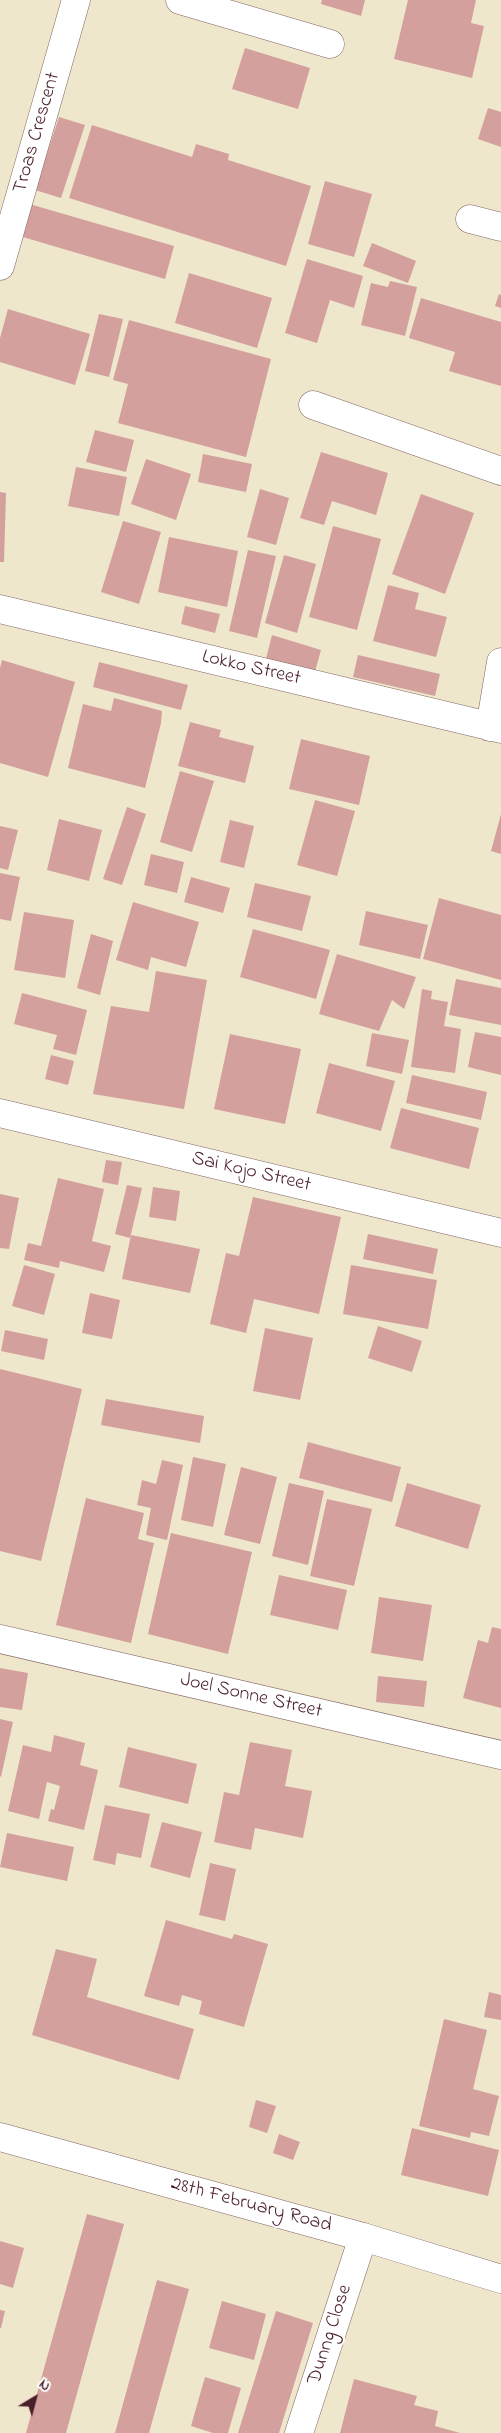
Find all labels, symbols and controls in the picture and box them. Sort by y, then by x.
street label: Troas Crescent [9,70,67,196]
street label: Lokko Street [199,646,303,692]
street label: Sai Kojo Street [189,1148,313,1198]
street label: Joel Sonne Street [178,1669,324,1725]
street label: 28th February Road [168,2173,334,2239]
street label: Dunng Close [304,2282,358,2388]
north arrow [10,2373,60,2423]
text: N [34,2374,54,2397]

